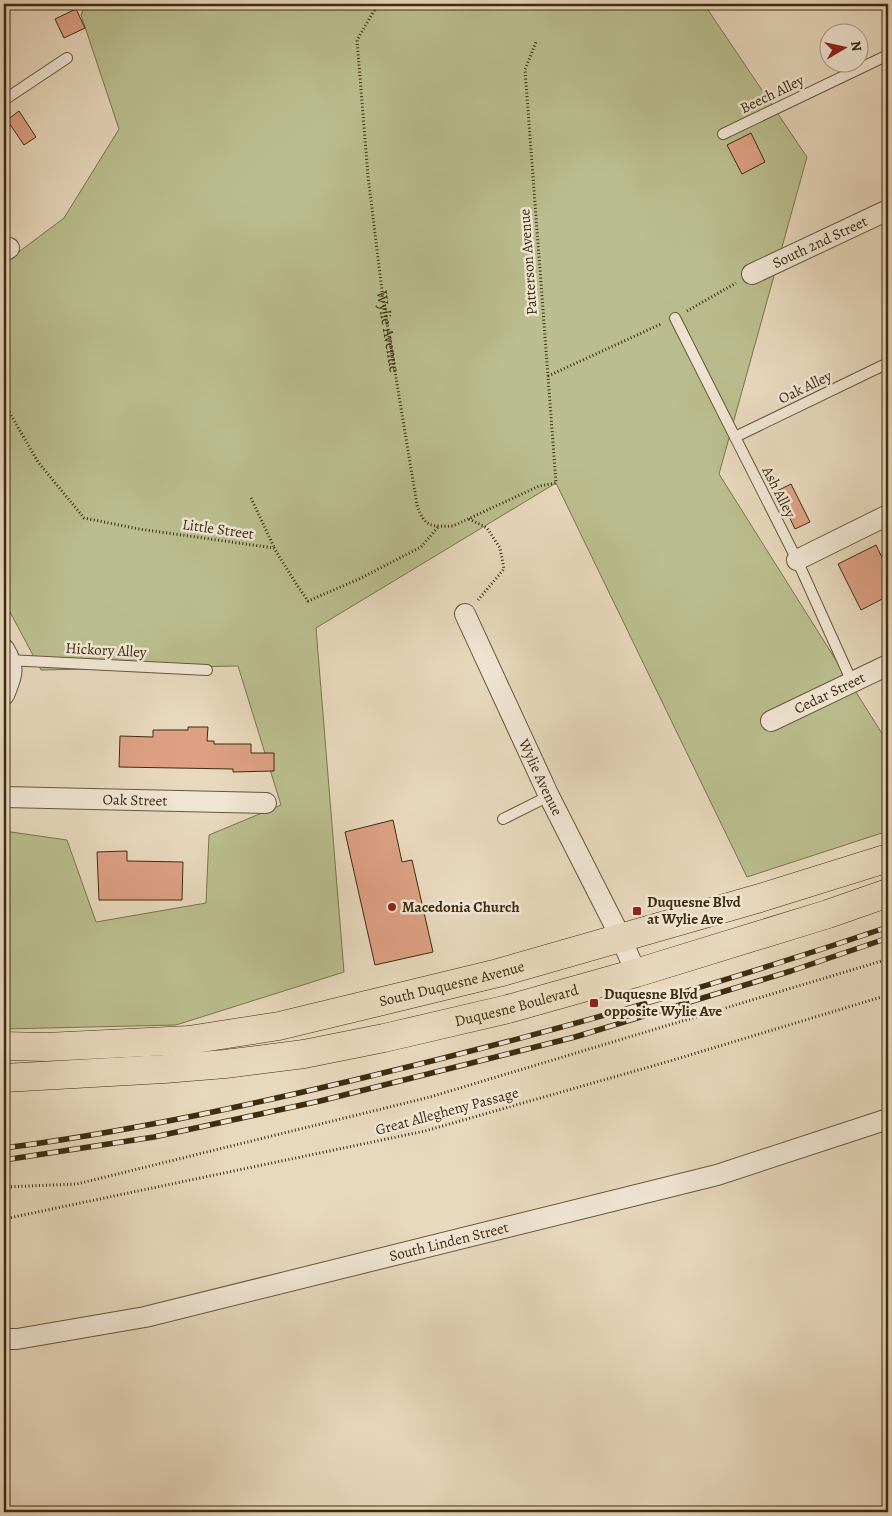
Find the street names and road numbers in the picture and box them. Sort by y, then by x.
street label: Beech Alley [737,70,808,118]
street label: Patterson Avenue [514,208,542,316]
street label: South 2nd Street [769,211,871,273]
street label: Wylie Avenue [372,289,405,374]
street label: Oak Alley [775,365,835,408]
street label: Ash Alley [757,462,801,521]
street label: Little Street [181,514,255,544]
street label: Hickory Alley [65,638,147,662]
street label: Cedar Street [791,667,869,718]
street label: Wylie Avenue [514,735,567,819]
street label: Oak Street [102,789,168,811]
street label: South Duquesne Avenue [377,956,527,1011]
street label: Duquesne Boulevard [453,979,581,1031]
street label: Great Allegheny Passage [373,1082,521,1140]
street label: South Linden Street [387,1217,511,1266]

